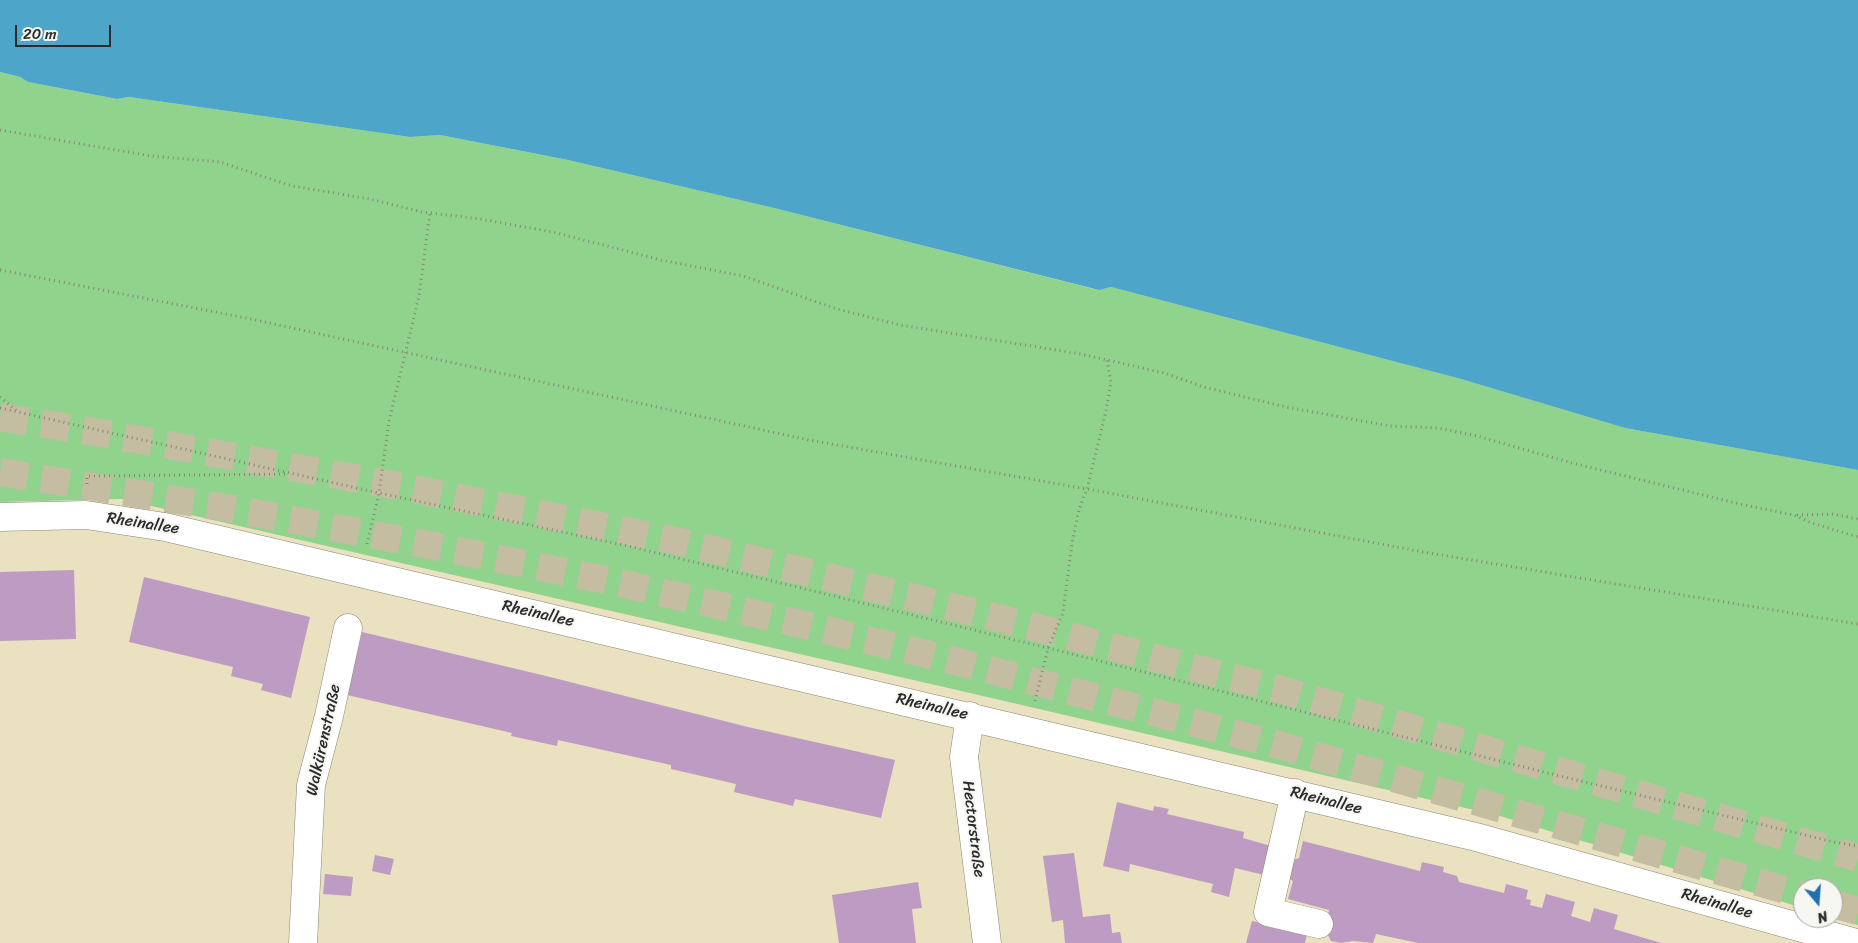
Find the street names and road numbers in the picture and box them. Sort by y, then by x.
street label: Rheinallee [105,509,181,539]
street label: Rheinallee [500,596,576,632]
street label: Walkürenstraße [303,683,345,797]
street label: Rheinallee [894,689,970,725]
street label: Hectorstraße [958,779,988,879]
street label: Rheinallee [1288,783,1364,819]
street label: Rheinallee [1679,885,1755,923]

